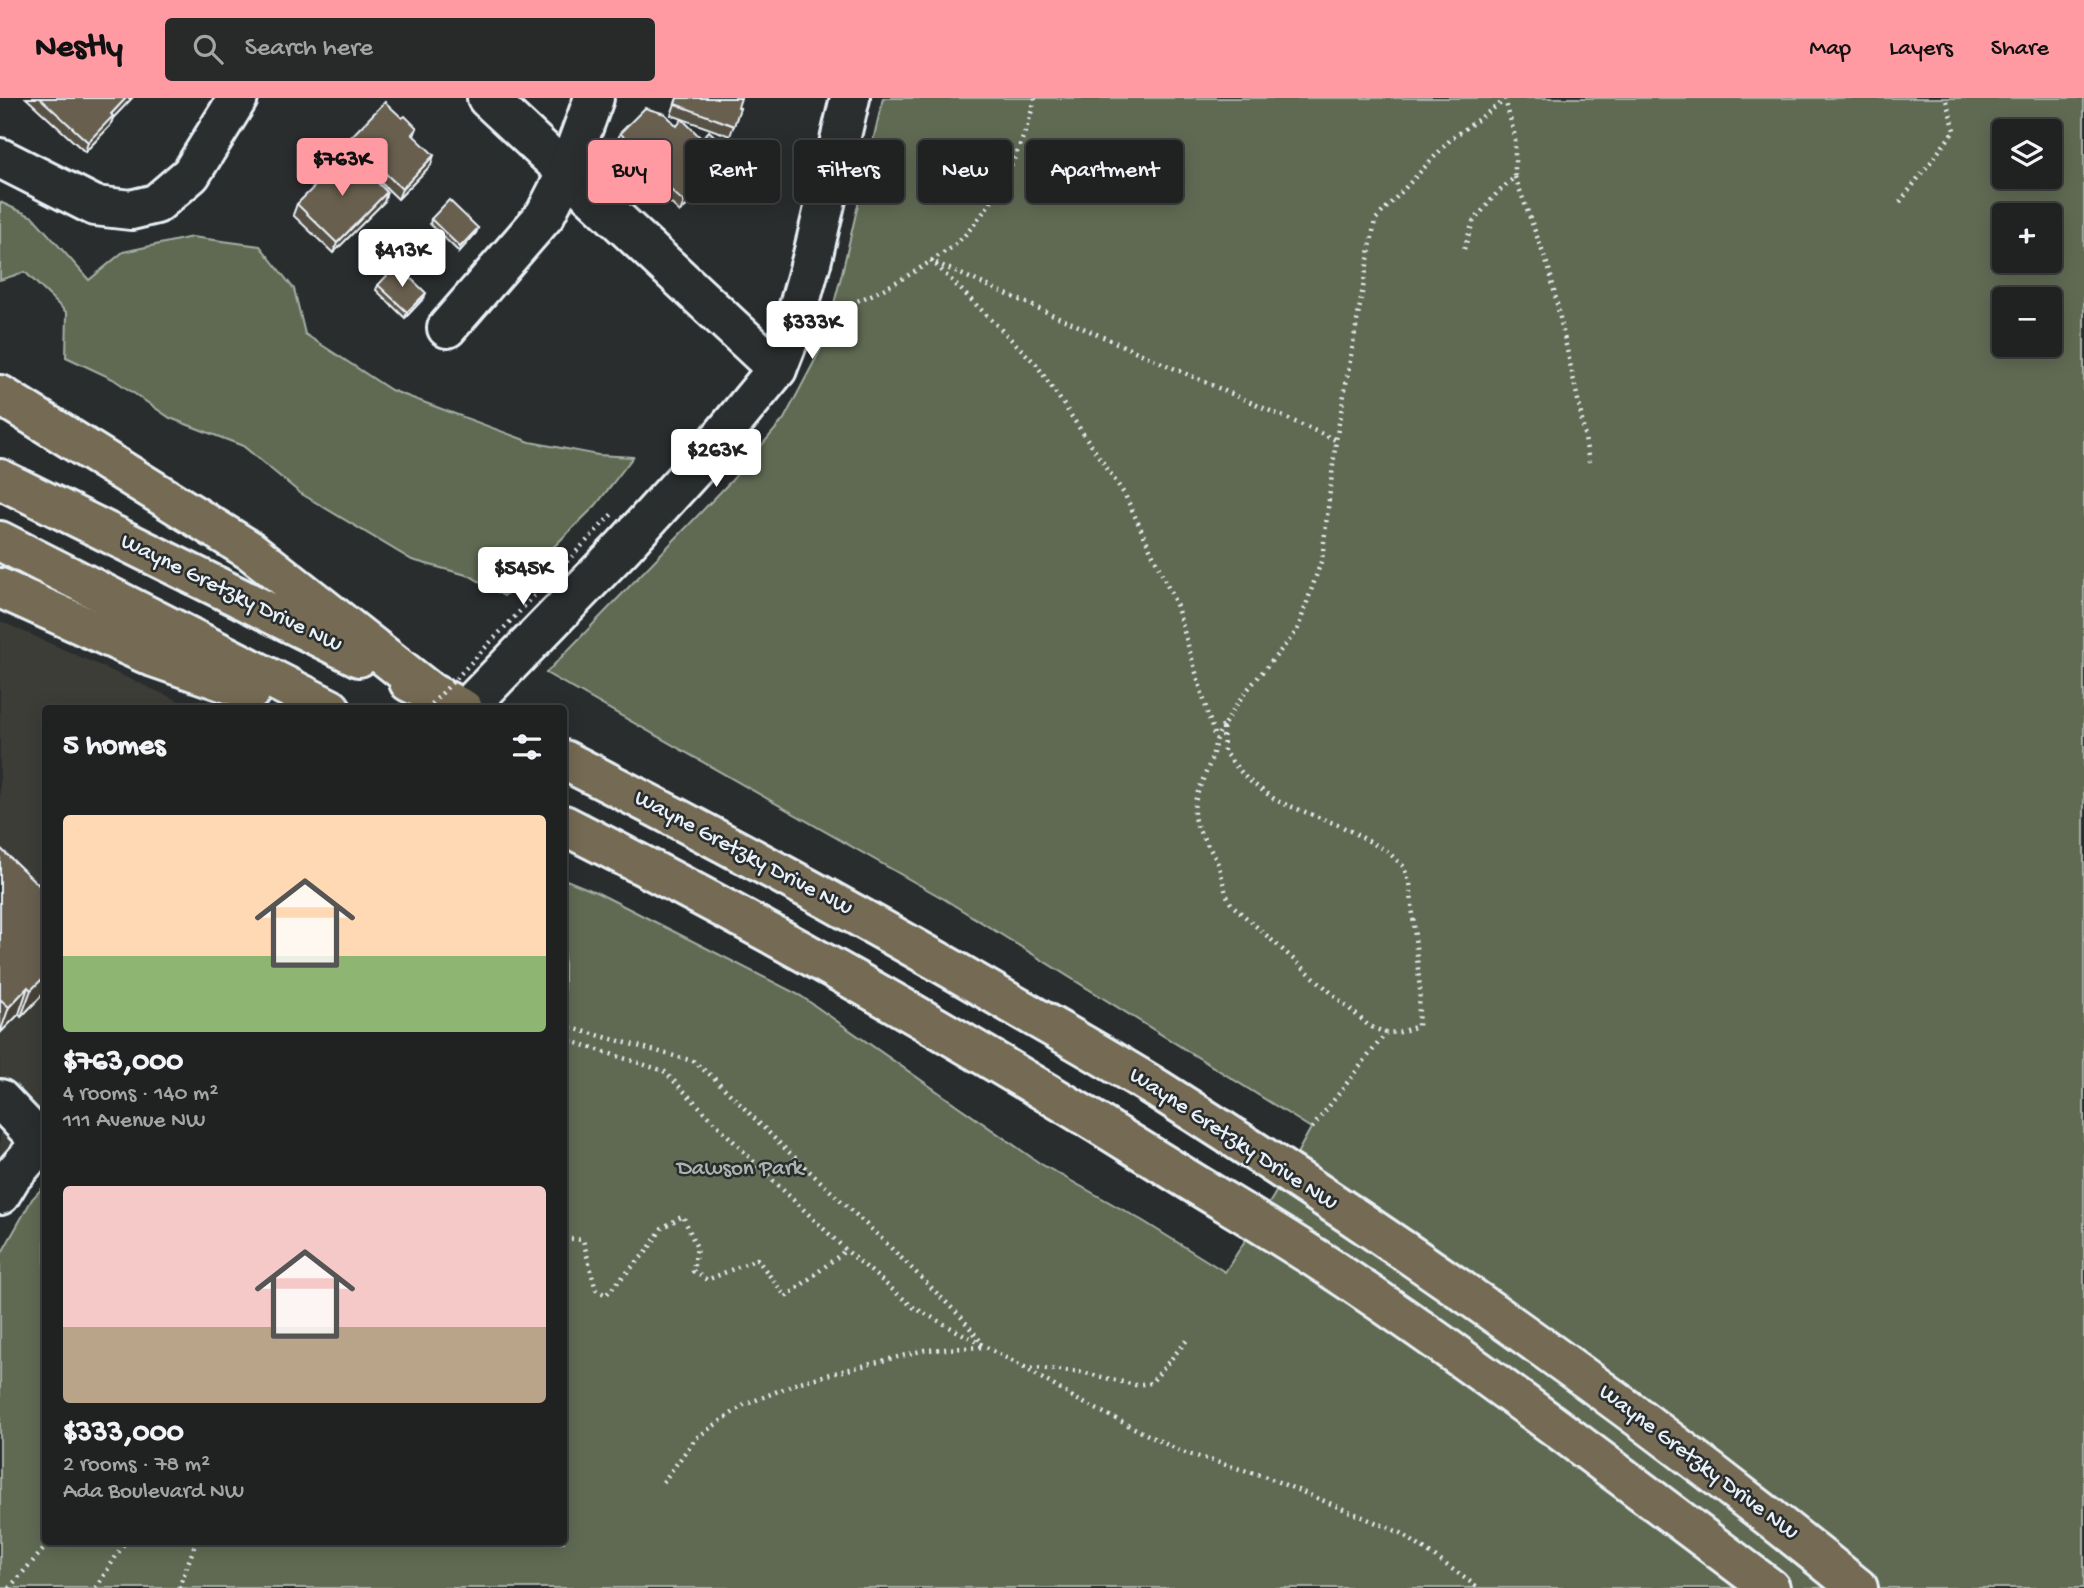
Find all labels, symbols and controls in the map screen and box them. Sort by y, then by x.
search box [165,18,655,81]
text: Nestly [35,30,123,68]
icon: search [189,30,227,68]
text: Search here [245,34,373,65]
text: Map [1809,35,1851,64]
text: Layers [1889,35,1953,64]
text: Share [1991,35,2049,64]
map controls [1992,119,2062,357]
button: layers [1992,119,2062,189]
pin: $763K [293,139,391,198]
chip: Buy [588,140,671,203]
chip: Rent [685,140,780,203]
chip: Filters [794,140,904,203]
chip: New [918,140,1012,203]
chip: Apartment [1026,140,1183,203]
text: $763K [313,147,371,174]
button: + [1992,203,2062,273]
pin: $413K [353,230,451,289]
text: $413K [374,238,430,265]
button: − [1992,287,2062,357]
pin: $333K [763,302,861,361]
text: $333K [783,310,841,337]
pin: $263K [667,430,765,489]
text: $263K [687,438,745,465]
street label: Wayne Gretzky Drive NW [116,529,346,659]
pin: $545K [474,547,572,607]
text: $545K [494,556,552,583]
icon: filters [508,728,546,766]
text: 5 homes [63,730,165,765]
street label: Wayne Gretzky Drive NW [629,785,857,923]
icon: home [242,860,368,986]
text: $763,000 [63,1046,183,1081]
street label: Wayne Gretzky Drive NW [1124,1062,1342,1218]
text: 4 rooms · 140 m² [63,1081,218,1108]
text: 111 Avenue NW [63,1108,206,1135]
park label: Dawson Park [675,1156,806,1183]
icon: home [242,1231,368,1357]
street label: Wayne Gretzky Drive NW [1593,1379,1803,1547]
text: $333,000 [63,1417,184,1452]
text: 2 rooms · 78 m² [63,1452,210,1479]
text: Ada Boulevard NW [63,1479,244,1506]

